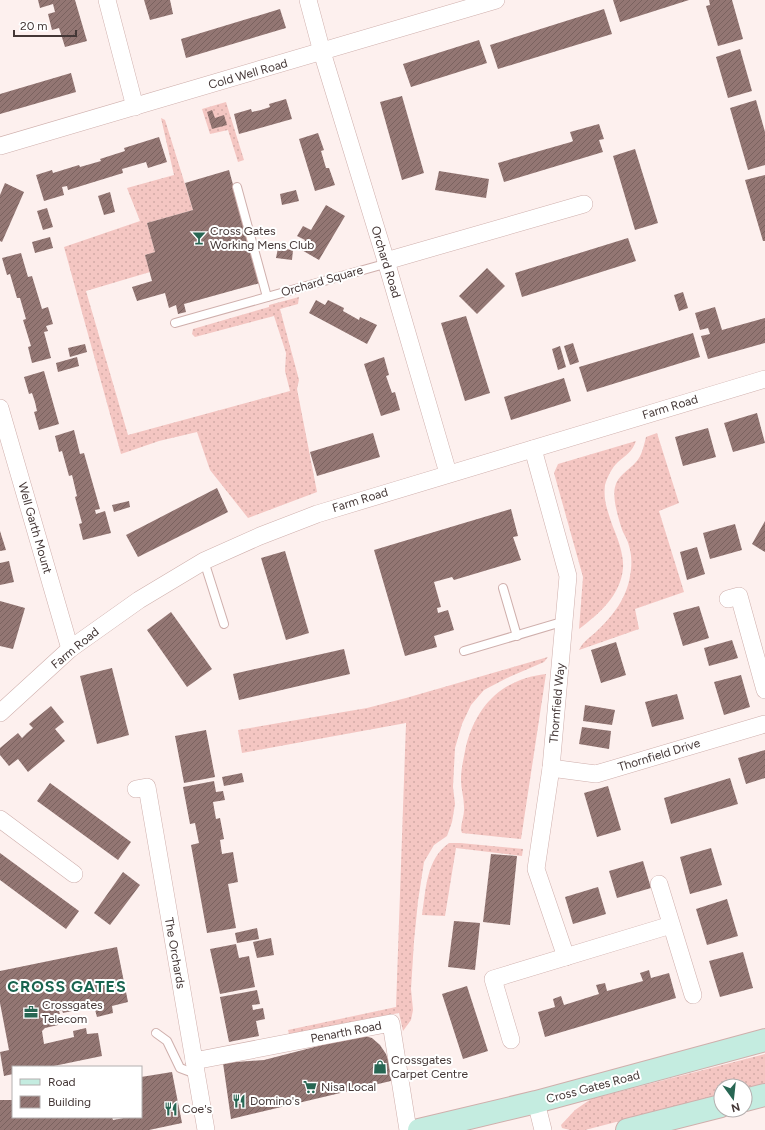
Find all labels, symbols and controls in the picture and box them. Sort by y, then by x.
scale bar [14,12,76,38]
text: 20 m [20,19,48,33]
street label: Cold Well Road [207,56,289,92]
place label: Cross Gates Working Mens Club [210,224,314,252]
street label: Orchard Road [368,224,404,300]
bar icon: Cross Gates Working Mens Club [191,230,207,246]
street label: Orchard Square [279,263,365,299]
street label: Farm Road [640,392,700,422]
street label: Well Garth Mount [15,481,55,576]
street label: Farm Road [330,485,390,515]
street label: Farm Road [48,624,102,672]
street label: Thornfield Way [547,661,568,744]
street label: Thornfield Drive [616,736,702,774]
street label: The Orchards [162,916,188,990]
district label: CROSS GATES [7,977,127,996]
place label: Crossgates Telecom [42,998,103,1026]
office icon: Crossgates Telecom [23,1004,39,1020]
street label: Penarth Road [309,1018,383,1046]
place label: Crossgates Carpet Centre [391,1053,468,1081]
shop icon: Crossgates Carpet Centre [372,1059,388,1075]
legend [12,1066,142,1118]
street label: Cross Gates Road [545,1068,641,1106]
text: Road [48,1075,76,1089]
north arrow [713,1078,753,1118]
supermarket icon: Nisa Local [302,1079,318,1095]
place label: Nisa Local [321,1080,376,1094]
restaurant icon: Domino's [231,1093,247,1109]
place label: Domino's [250,1094,300,1108]
text: Building [48,1095,91,1109]
text: N [730,1100,741,1115]
restaurant icon: Coe's [163,1101,179,1117]
place label: Coe's [182,1102,213,1116]

